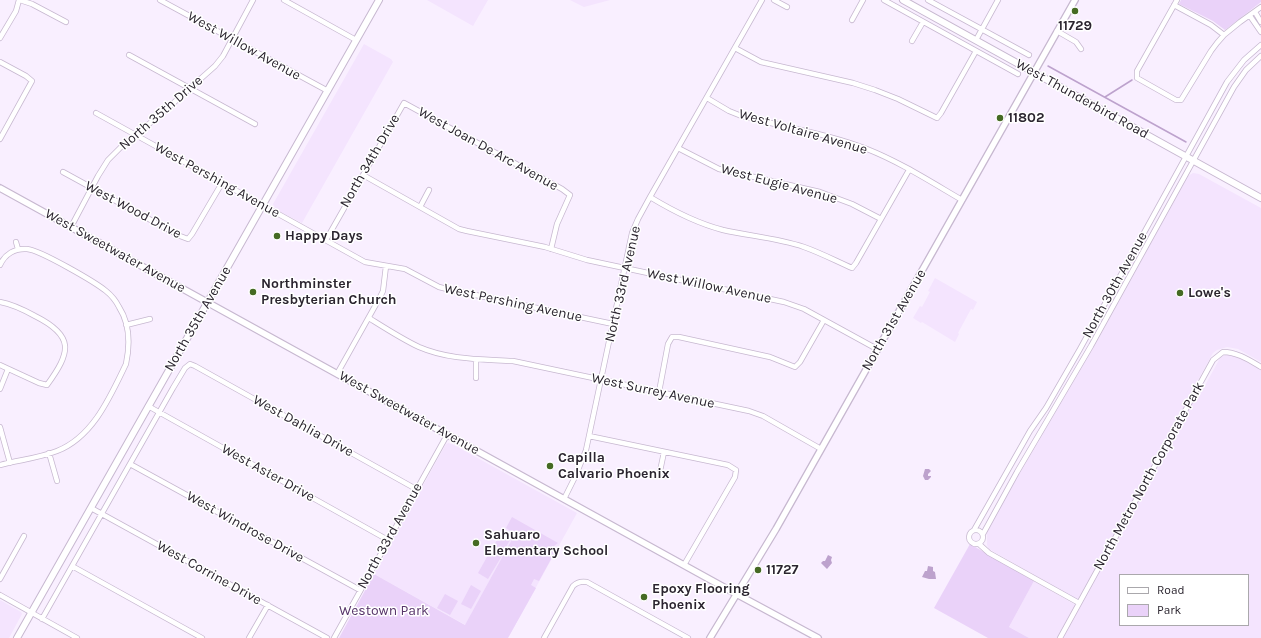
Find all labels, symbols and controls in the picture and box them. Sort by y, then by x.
marker: 11729 [1070,6,1080,16]
street label: West Willow Avenue [184,8,304,84]
place label: 11729 [1058,18,1092,34]
street label: West Thunderbird Road [1013,55,1151,143]
street label: North 35th Drive [116,72,206,154]
street label: West Joan De Arc Avenue [415,103,561,195]
street label: West Voltaire Avenue [737,106,869,158]
place label: 11802 [1008,110,1044,126]
street label: North 34th Drive [336,111,404,211]
marker: 11802 [995,113,1005,123]
street label: West Pershing Avenue [151,138,283,222]
street label: West Eugie Avenue [719,160,839,208]
street label: West Wood Drive [82,177,184,243]
street label: West Sweetwater Avenue [42,205,188,297]
street label: North 33rd Avenue [601,224,645,344]
place label: Happy Days [285,228,363,244]
street label: North 30th Avenue [1079,229,1151,341]
marker: Happy Days [272,231,282,241]
street label: North 35th Avenue [161,263,235,375]
street label: West Willow Avenue [645,265,773,307]
street label: North 31st Avenue [858,266,930,374]
place label: Northminster Presbyterian Church [261,276,397,308]
street label: West Pershing Avenue [442,280,584,326]
place label: Lowe's [1188,285,1231,301]
marker: Northminster Presbyterian Church [248,287,258,297]
marker: Lowe's [1175,288,1185,298]
street label: West Sweetwater Avenue [336,367,482,459]
street label: West Surrey Avenue [590,370,716,412]
street label: North Metro North Corporate Park [1090,379,1208,573]
street label: West Dahlia Drive [250,391,356,461]
street label: West Aster Drive [218,440,318,506]
place label: Capilla Calvario Phoenix [558,450,670,482]
marker: Capilla Calvario Phoenix [545,461,555,471]
street label: North 33rd Avenue [354,480,426,592]
street label: West Windrose Drive [183,488,307,566]
place label: Sahuaro Elementary School [484,527,608,560]
street label: West Corrine Drive [154,537,264,609]
marker: Sahuaro Elementary School [471,538,481,548]
place label: 11727 [766,562,798,578]
marker: 11727 [753,565,763,575]
legend [1119,574,1249,626]
place label: Epoxy Flooring Phoenix [652,581,750,614]
text: Road [1157,583,1185,597]
marker: Epoxy Flooring Phoenix [639,592,649,602]
park label: Westown Park [339,603,429,619]
text: Park [1157,603,1181,617]

